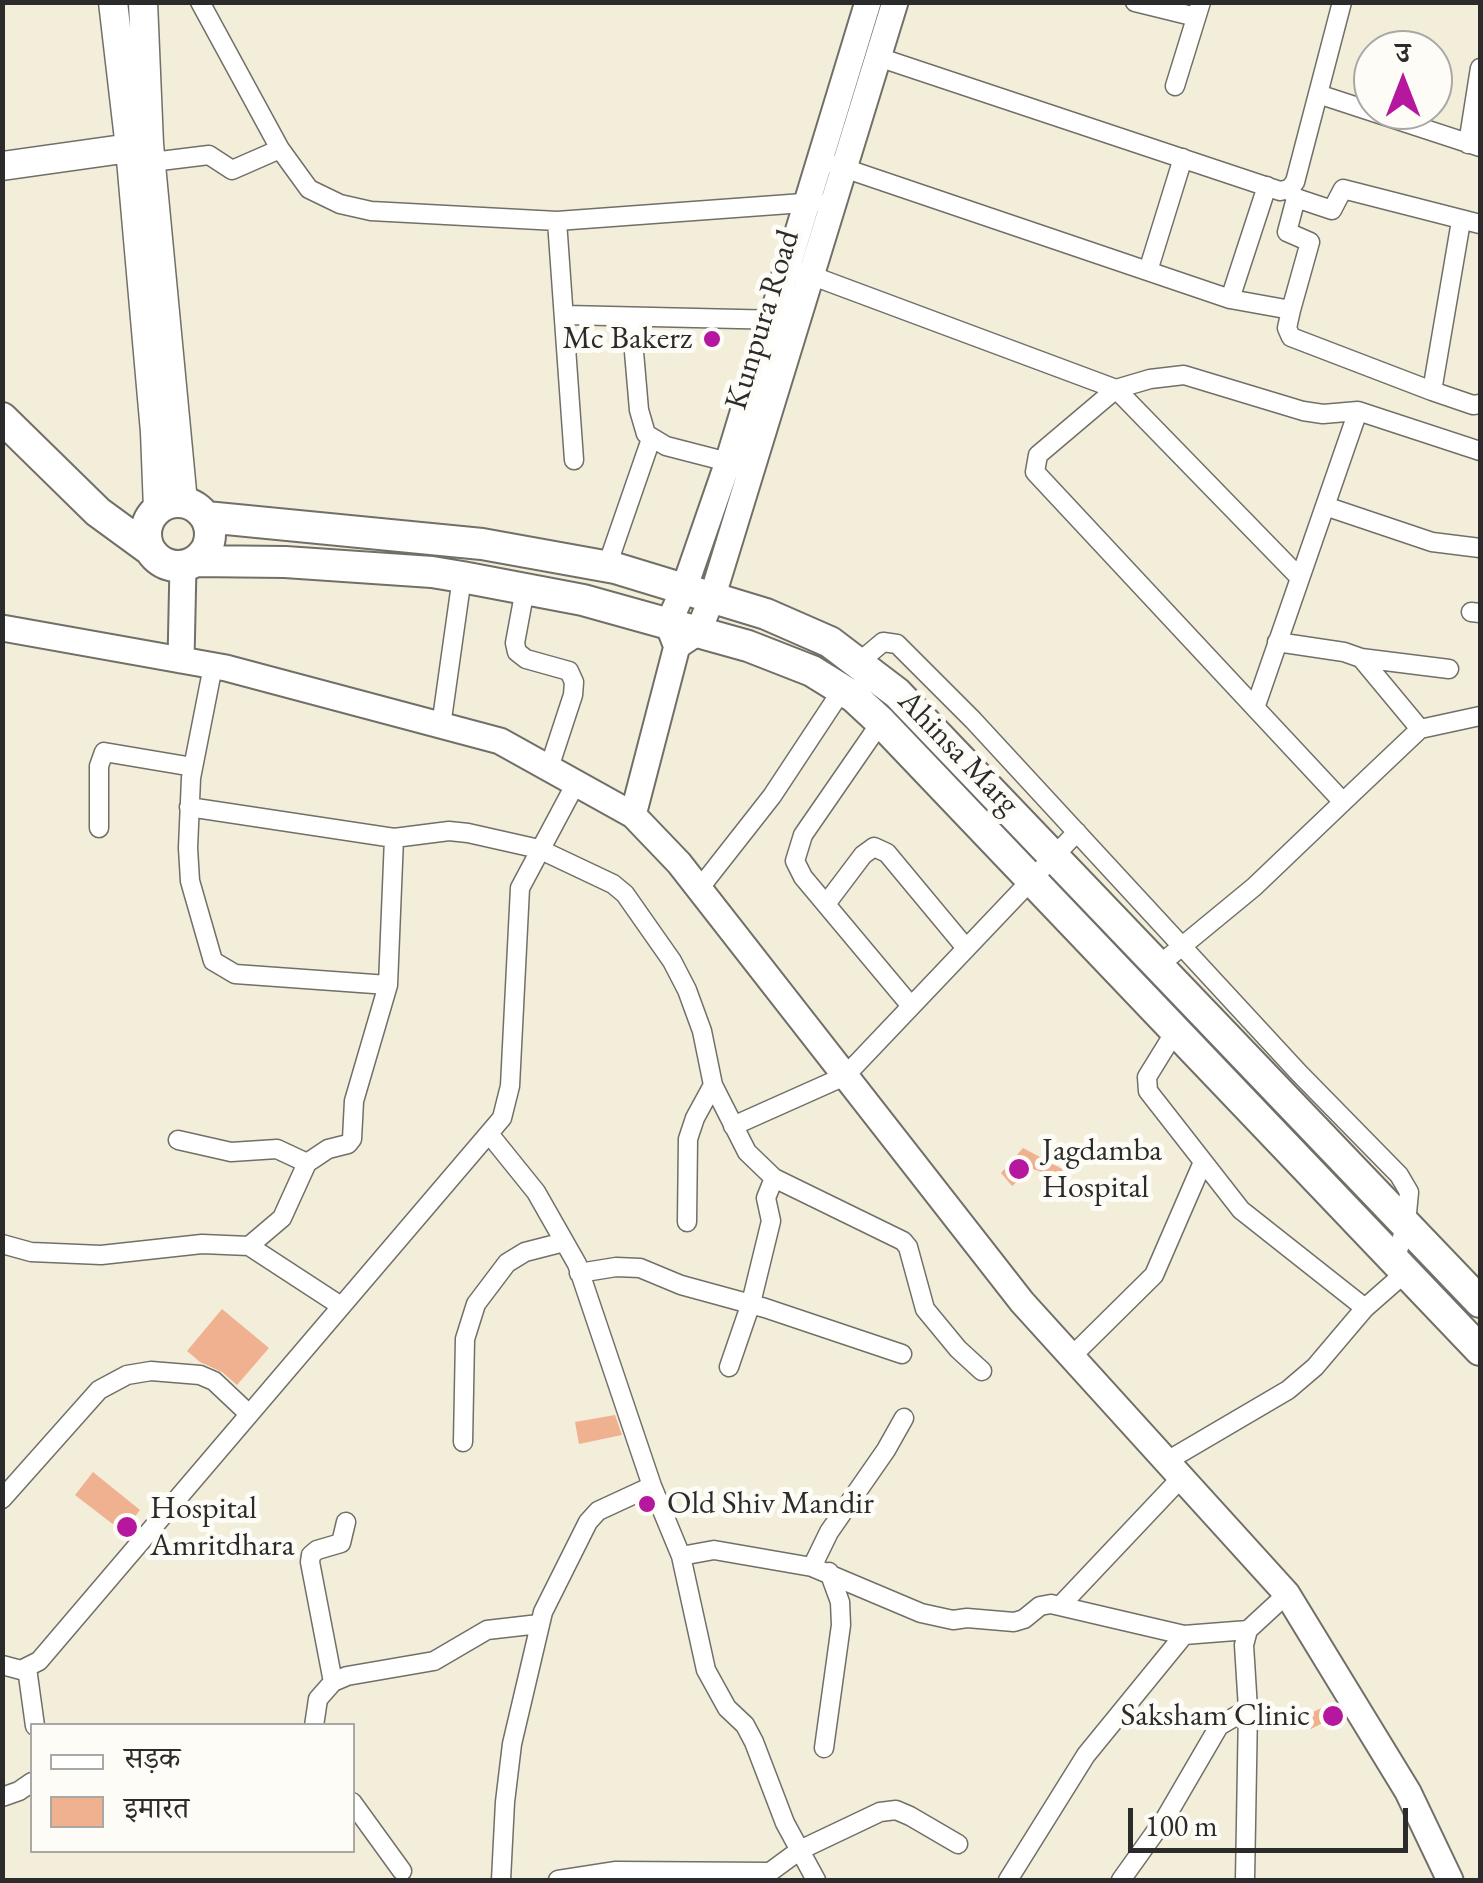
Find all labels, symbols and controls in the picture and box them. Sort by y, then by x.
north arrow [1353,30,1453,130]
text: उ [1396,34,1410,70]
street label: Kunpura Road [717,226,809,414]
place label: Mc Bakerz [563,320,692,358]
marker: Mc Bakerz [701,328,723,350]
street label: Ahinsa Marg [889,683,1027,823]
place label: Jagdamba Hospital [1042,1132,1162,1207]
marker: Jagdamba Hospital [1006,1156,1032,1182]
place label: Old Shiv Mandir [667,1485,874,1523]
place label: Hospital Amritdhara [150,1490,295,1565]
marker: Old Shiv Mandir [636,1493,658,1515]
marker: Hospital Amritdhara [114,1514,140,1540]
place label: Saksham Clinic [1120,1697,1310,1735]
marker: Saksham Clinic [1320,1703,1346,1729]
legend [30,1723,355,1853]
text: सड़क [124,1738,180,1777]
text: इमारत [124,1788,189,1827]
scale bar [1133,1788,1413,1850]
text: 100 m [1145,1806,1218,1845]

